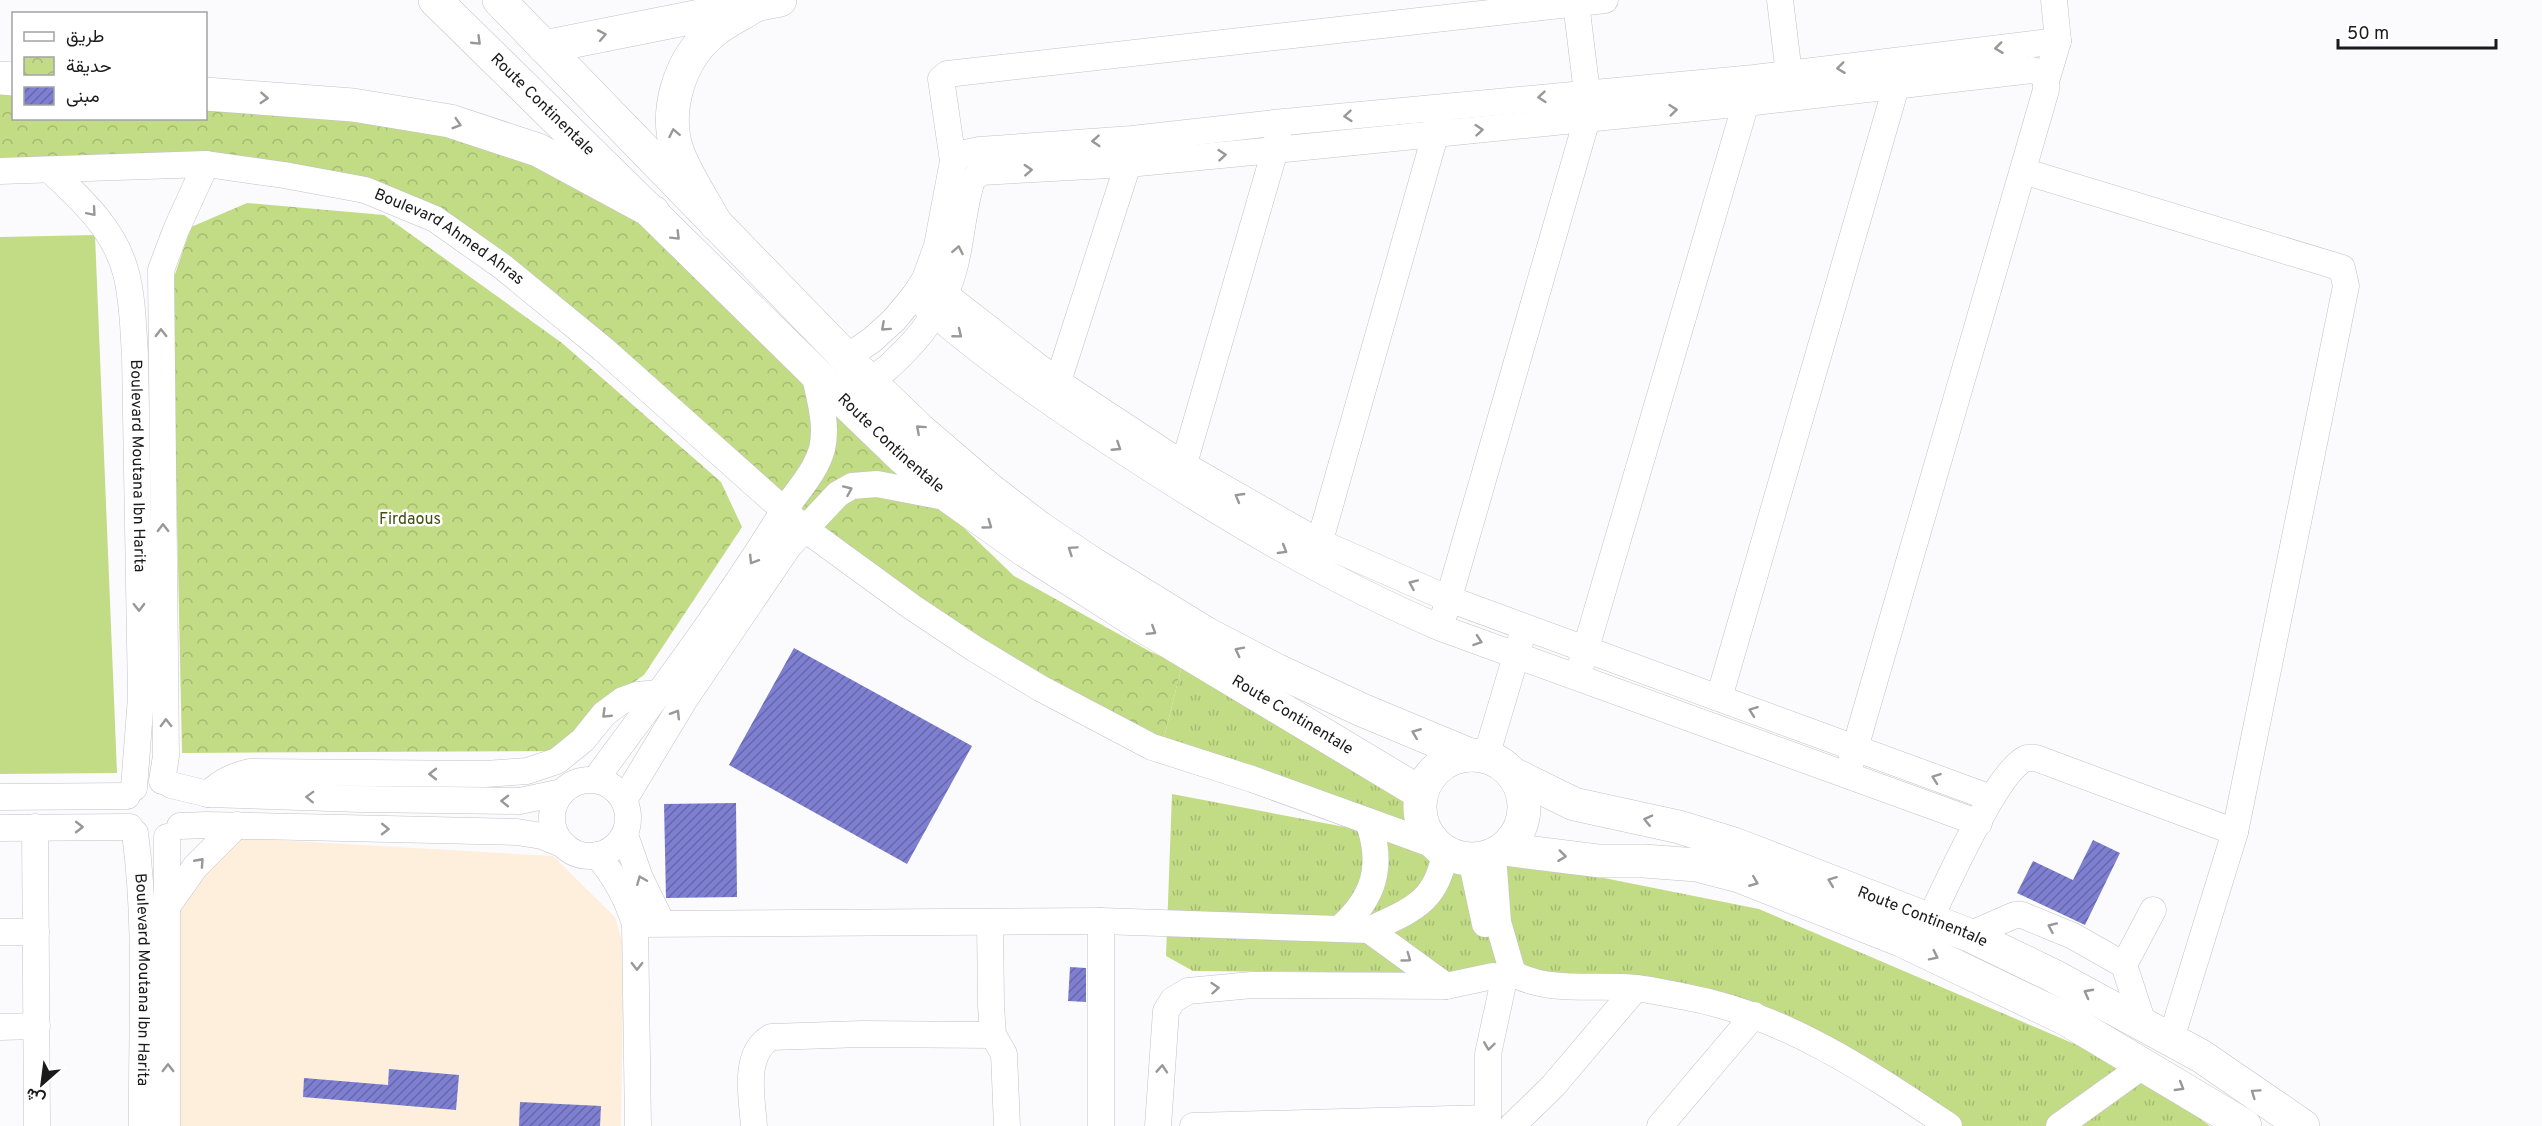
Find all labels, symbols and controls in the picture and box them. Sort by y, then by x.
legend [12,12,207,120]
scale bar [2338,12,2496,50]
text: 50 m [2347,23,2389,46]
text: طريق [66,26,104,49]
one-way arrow [596,29,606,42]
one-way arrow [470,34,480,45]
one-way arrow [1995,41,2004,54]
street label: Route Continentale [486,49,598,161]
text: حديقة [66,56,112,79]
one-way arrow [1836,61,1845,73]
text: مبنى [66,86,100,109]
one-way arrow [1538,90,1547,103]
one-way arrow [259,91,268,104]
one-way arrow [1668,104,1677,117]
one-way arrow [1343,109,1353,122]
one-way arrow [451,117,462,129]
one-way arrow [1474,124,1483,137]
one-way arrow [668,128,681,138]
one-way arrow [1091,135,1100,148]
one-way arrow [1218,149,1227,162]
one-way arrow [1023,163,1032,176]
street label: Boulevard Ahmed Ahras [371,185,528,290]
one-way arrow [85,205,96,216]
one-way arrow [669,228,680,239]
one-way arrow [951,245,964,255]
one-way arrow [882,320,893,331]
one-way arrow [951,327,962,338]
one-way arrow [155,328,167,337]
street label: Boulevard Moutana Ibn Harita [125,359,149,573]
street label: Route Continentale [833,390,948,498]
one-way arrow [916,425,927,436]
one-way arrow [1110,440,1121,451]
one-way arrow [841,485,852,497]
one-way arrow [1235,492,1245,504]
park label: Firdaous [379,510,441,530]
one-way arrow [982,518,993,529]
one-way arrow [157,523,169,532]
one-way arrow [1277,542,1287,554]
one-way arrow [1068,546,1079,557]
one-way arrow [748,554,760,564]
one-way arrow [1409,579,1420,591]
one-way arrow [133,602,145,611]
one-way arrow [1146,624,1156,636]
one-way arrow [1472,634,1483,647]
one-way arrow [1235,647,1245,658]
street label: Route Continentale [1228,671,1356,760]
one-way arrow [1748,705,1759,718]
one-way arrow [602,706,613,717]
one-way arrow [668,710,680,720]
one-way arrow [159,718,172,727]
one-way arrow [1411,728,1422,740]
one-way arrow [428,768,437,780]
one-way arrow [1932,772,1942,785]
one-way arrow [305,791,314,804]
one-way arrow [500,795,509,807]
one-way arrow [1643,814,1653,827]
one-way arrow [75,821,84,833]
one-way arrow [381,823,390,836]
one-way arrow [1558,849,1567,861]
one-way arrow [193,858,204,869]
street label: Boulevard Moutana Ibn Harita [129,872,153,1086]
one-way arrow [636,875,648,886]
one-way arrow [1748,875,1759,887]
one-way arrow [1828,876,1838,889]
street label: Route Continentale [1854,883,1991,952]
one-way arrow [2047,922,2058,934]
one-way arrow [1928,948,1939,960]
one-way arrow [1401,951,1412,962]
one-way arrow [631,961,643,970]
one-way arrow [1211,982,1220,995]
one-way arrow [2083,989,2094,1001]
one-way arrow [1484,1041,1496,1050]
north arrow [12,1054,72,1114]
one-way arrow [162,1063,174,1072]
one-way arrow [1155,1064,1168,1073]
one-way arrow [2174,1080,2184,1091]
text: ش [23,1082,49,1109]
one-way arrow [2251,1089,2262,1100]

